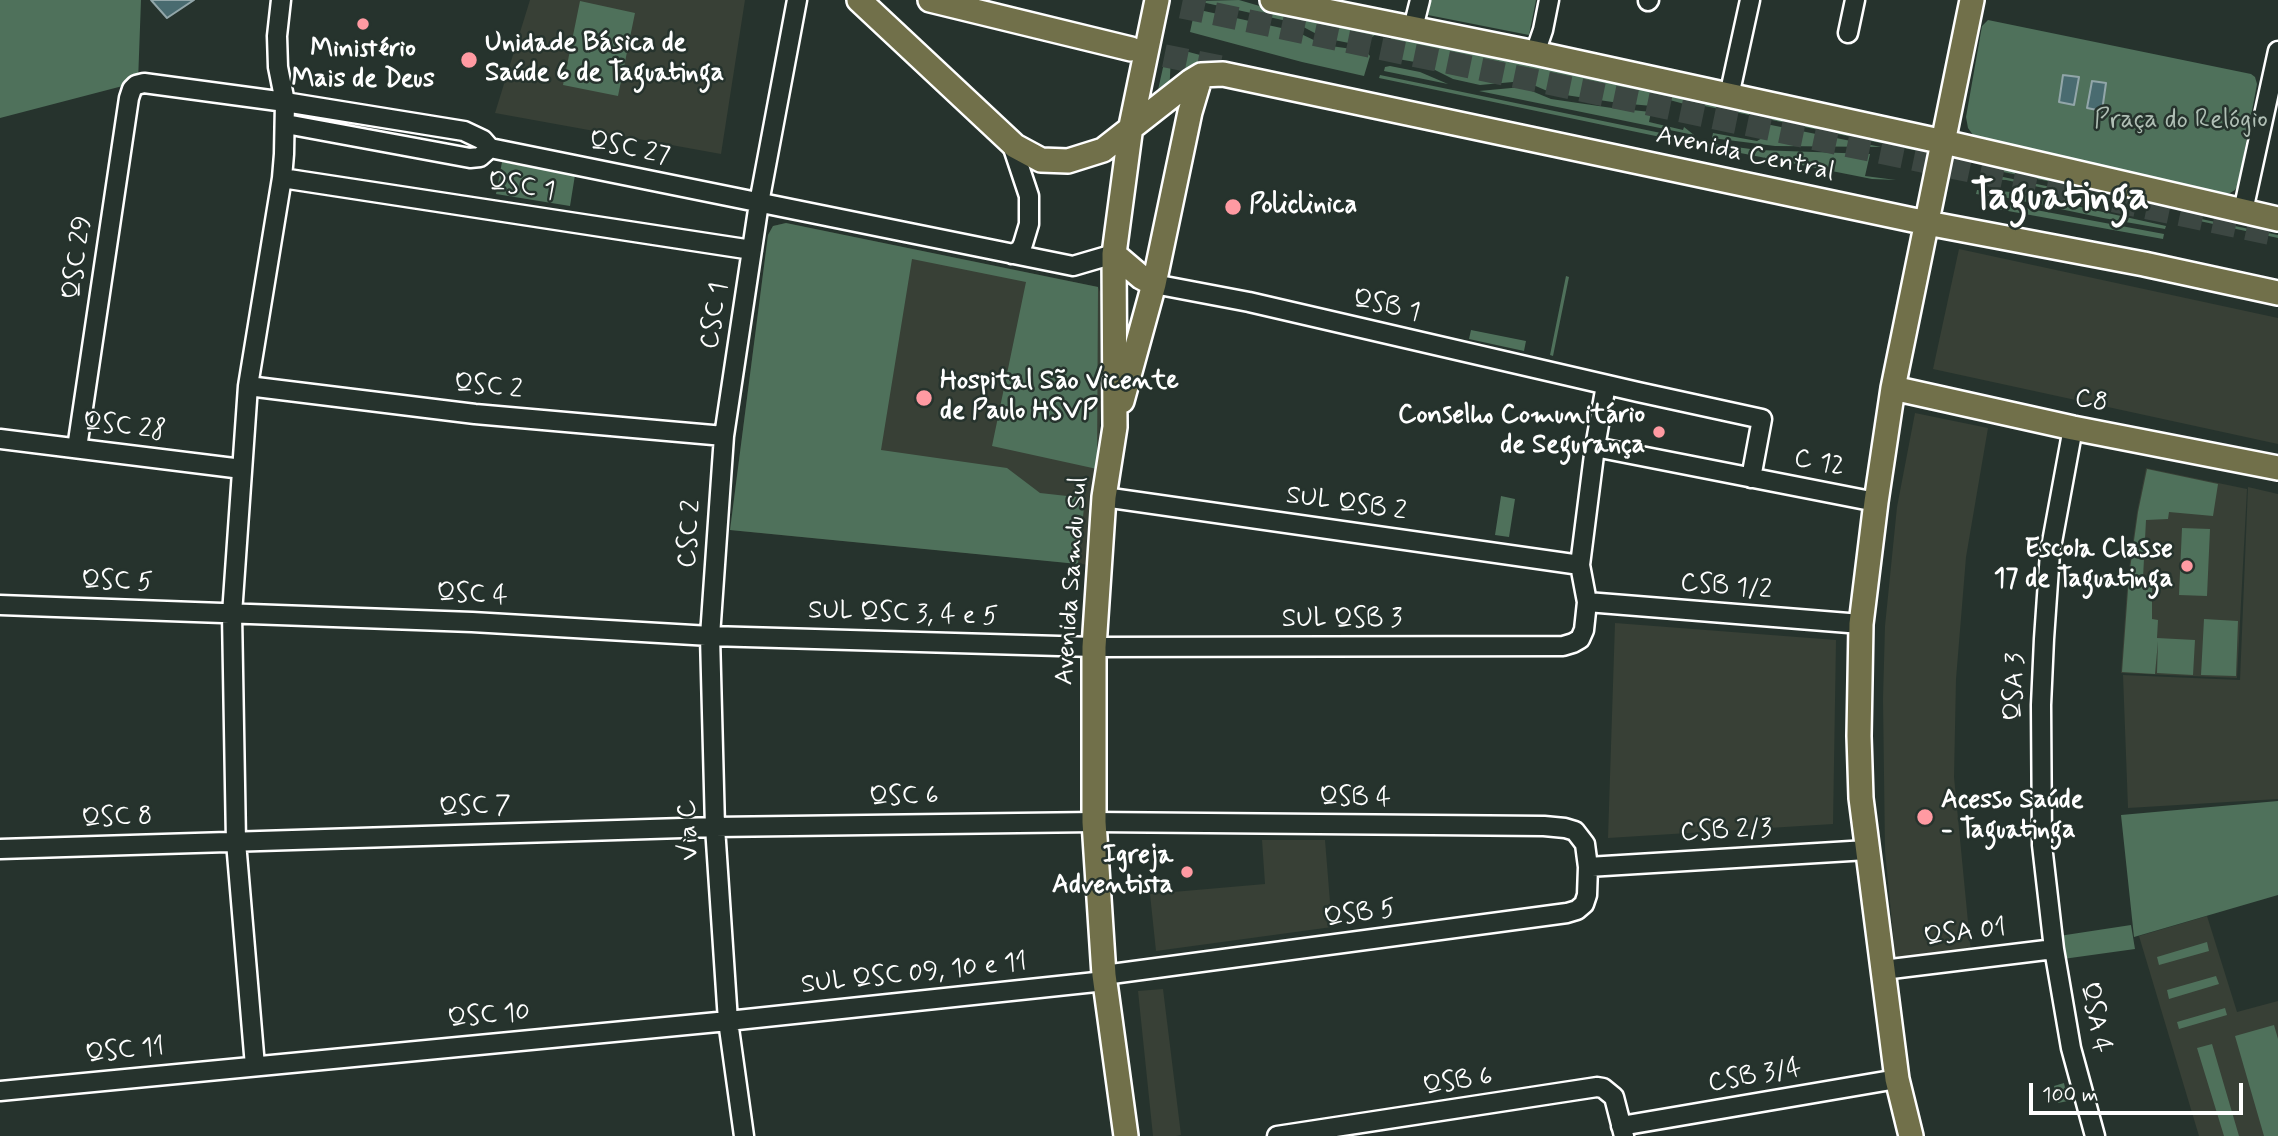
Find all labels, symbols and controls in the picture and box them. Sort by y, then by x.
marker: Ministério Mais de Deus [355,16,371,32]
place label: Unidade Básica de Saúde 6 de Taguatinga [485,29,724,90]
place label: Ministério Mais de Deus [291,35,435,96]
marker: Unidade Básica de Saúde 6 de Taguatinga [459,50,479,70]
park label: Praça do Relógio [2094,106,2268,138]
street label: Avenida Central [1653,121,1837,189]
street label: QSC 27 [586,126,672,174]
street label: QSC 1 [485,167,557,209]
district label: Taguatinga [1971,176,2149,224]
place label: Policlinica [1249,191,1357,223]
marker: Policlinica [1223,197,1243,217]
street label: QSC 29 [58,214,100,302]
street label: CSC 1 [695,280,737,352]
street label: QSB 1 [1349,284,1423,330]
place label: Hospital São Vicente de Paulo HSVP [940,367,1179,428]
street label: QSC 2 [452,369,524,407]
street label: C8 [2072,384,2110,420]
marker: Hospital São Vicente de Paulo HSVP [914,388,934,408]
place label: Conselho Comunitário de Segurança [1398,401,1645,462]
street label: QSC 28 [81,407,167,449]
marker: Conselho Comunitário de Segurança [1651,424,1667,440]
street label: C 12 [1791,444,1847,484]
street label: Avenida Samdu Sul [1050,476,1096,686]
street label: SUL QSB 2 [1284,481,1408,529]
street label: CSC 2 [673,499,709,569]
place label: Escola Classe 17 de Taguatinga [1994,535,2173,596]
marker: Escola Classe 17 de Taguatinga [2179,558,2195,574]
street label: QSC 5 [81,566,153,600]
street label: CSB 1/2 [1679,568,1773,608]
street label: QSC 4 [436,579,508,613]
street label: SUL QSC 3, 4 e 5 [807,596,999,634]
street label: SUL QSB 3 [1282,605,1402,637]
street label: QSA 3 [1999,652,2033,722]
street label: QSC 6 [869,782,939,814]
street label: QSB 4 [1319,783,1391,815]
place label: Acesso Saúde - Taguatinga [1941,786,2083,848]
street label: QSC 7 [438,791,512,825]
street label: Via C [673,799,707,861]
street label: QSC 8 [81,802,153,836]
marker: Acesso Saúde - Taguatinga [1915,807,1935,827]
street label: CSB 2/3 [1679,814,1773,850]
place label: Igreja Adventista [1052,841,1173,903]
marker: Igreja Adventista [1179,864,1195,880]
street label: QSB 5 [1322,895,1398,935]
street label: QSA 01 [1922,914,2008,954]
street label: SUL QSC 09, 10 e 11 [800,948,1028,1002]
street label: QSA 4 [2072,980,2116,1056]
street label: QSC 10 [446,998,532,1036]
street label: QSC 11 [84,1032,166,1072]
street label: CSB 3/4 [1706,1053,1804,1101]
street label: QSB 6 [1421,1062,1495,1104]
scale bar [2033,1070,2246,1114]
text: 100 m [2042,1081,2098,1109]

